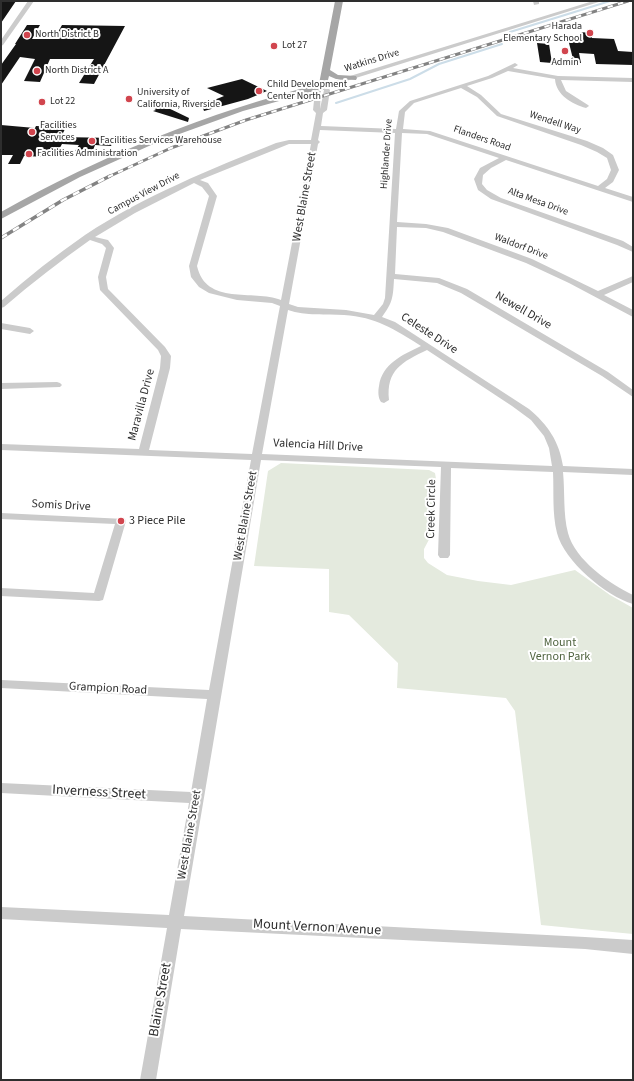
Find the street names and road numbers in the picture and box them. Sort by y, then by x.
street label: Watkins Drive [343,47,401,75]
street label: Wendell Way [528,109,582,137]
street label: Highlander Drive [379,119,395,189]
street label: Flanders Road [452,124,512,154]
street label: West Blaine Street [290,151,320,243]
street label: Campus View Drive [106,170,182,218]
street label: Alta Mesa Drive [506,186,570,218]
street label: Waldorf Drive [493,231,549,263]
street label: Newell Drive [492,289,554,333]
street label: Celeste Drive [398,310,460,358]
street label: Maravilla Drive [125,367,159,443]
street label: Valencia Hill Drive [273,436,363,456]
street label: West Blaine Street [231,470,261,562]
street label: Creek Circle [424,479,440,539]
street label: Somis Drive [31,497,91,515]
street label: Grampion Road [69,680,147,698]
street label: Inverness Street [52,782,146,804]
street label: West Blaine Street [175,789,205,881]
street label: Mount Vernon Avenue [253,916,381,940]
street label: Blaine Street [146,962,176,1038]

